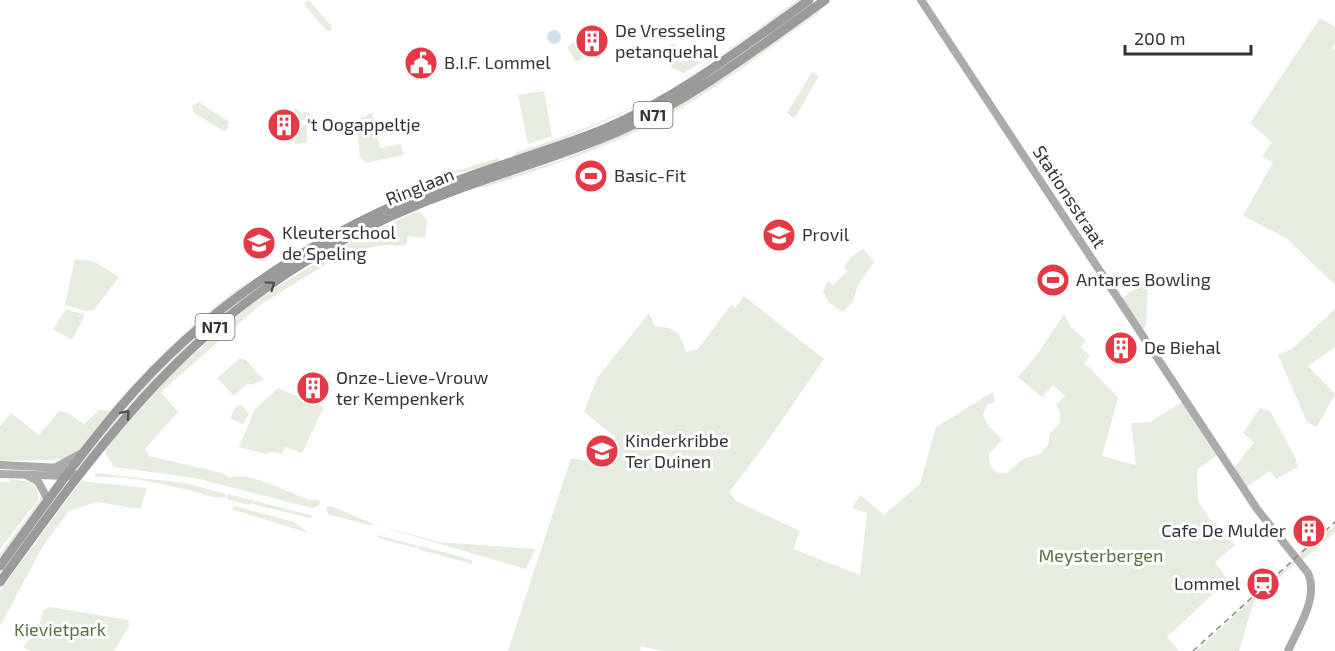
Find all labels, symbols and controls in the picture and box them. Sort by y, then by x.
scale bar [1125,18,1251,56]
place label: De Vresseling petanquehal [615,19,726,62]
building icon: De Vresseling petanquehal [574,23,610,59]
text: 200 m [1134,27,1186,49]
public building icon: B.I.F. Lommel [403,45,439,81]
place label: B.I.F. Lommel [444,51,551,73]
road number: N71 [634,102,672,128]
building icon: 't Oogappeltje [266,107,302,143]
place label: 't Oogappeltje [307,113,421,135]
street label: Stationsstraat [1029,141,1111,252]
sports icon: Basic-Fit [573,158,609,194]
street label: Ringlaan [382,162,457,210]
place label: Basic-Fit [614,164,686,186]
school or university icon: Provil [761,217,797,253]
place label: Kleuterschool de Speling [282,221,397,264]
place label: Provil [802,223,850,245]
school or university icon: Kleuterschool de Speling [241,225,277,261]
sports icon: Antares Bowling [1035,262,1071,298]
place label: Antares Bowling [1076,268,1211,290]
one-way arrow [265,281,276,292]
road number: N71 [196,314,234,340]
building icon: De Biehal [1103,330,1139,366]
place label: De Biehal [1144,336,1221,358]
place label: Onze-Lieve-Vrouw ter Kempenkerk [336,366,488,409]
building icon: Onze-Lieve-Vrouw ter Kempenkerk [295,370,331,406]
one-way arrow [119,410,130,421]
place label: Kinderkribbe Ter Duinen [625,429,729,472]
school or university icon: Kinderkribbe Ter Duinen [584,433,620,469]
building icon: Cafe De Mulder [1291,513,1327,549]
place label: Cafe De Mulder [1161,519,1286,541]
park label: Meysterbergen [1039,544,1163,566]
station icon: Lommel [1245,566,1281,602]
place label: Lommel [1174,572,1241,594]
park label: Kievietpark [14,618,106,640]

